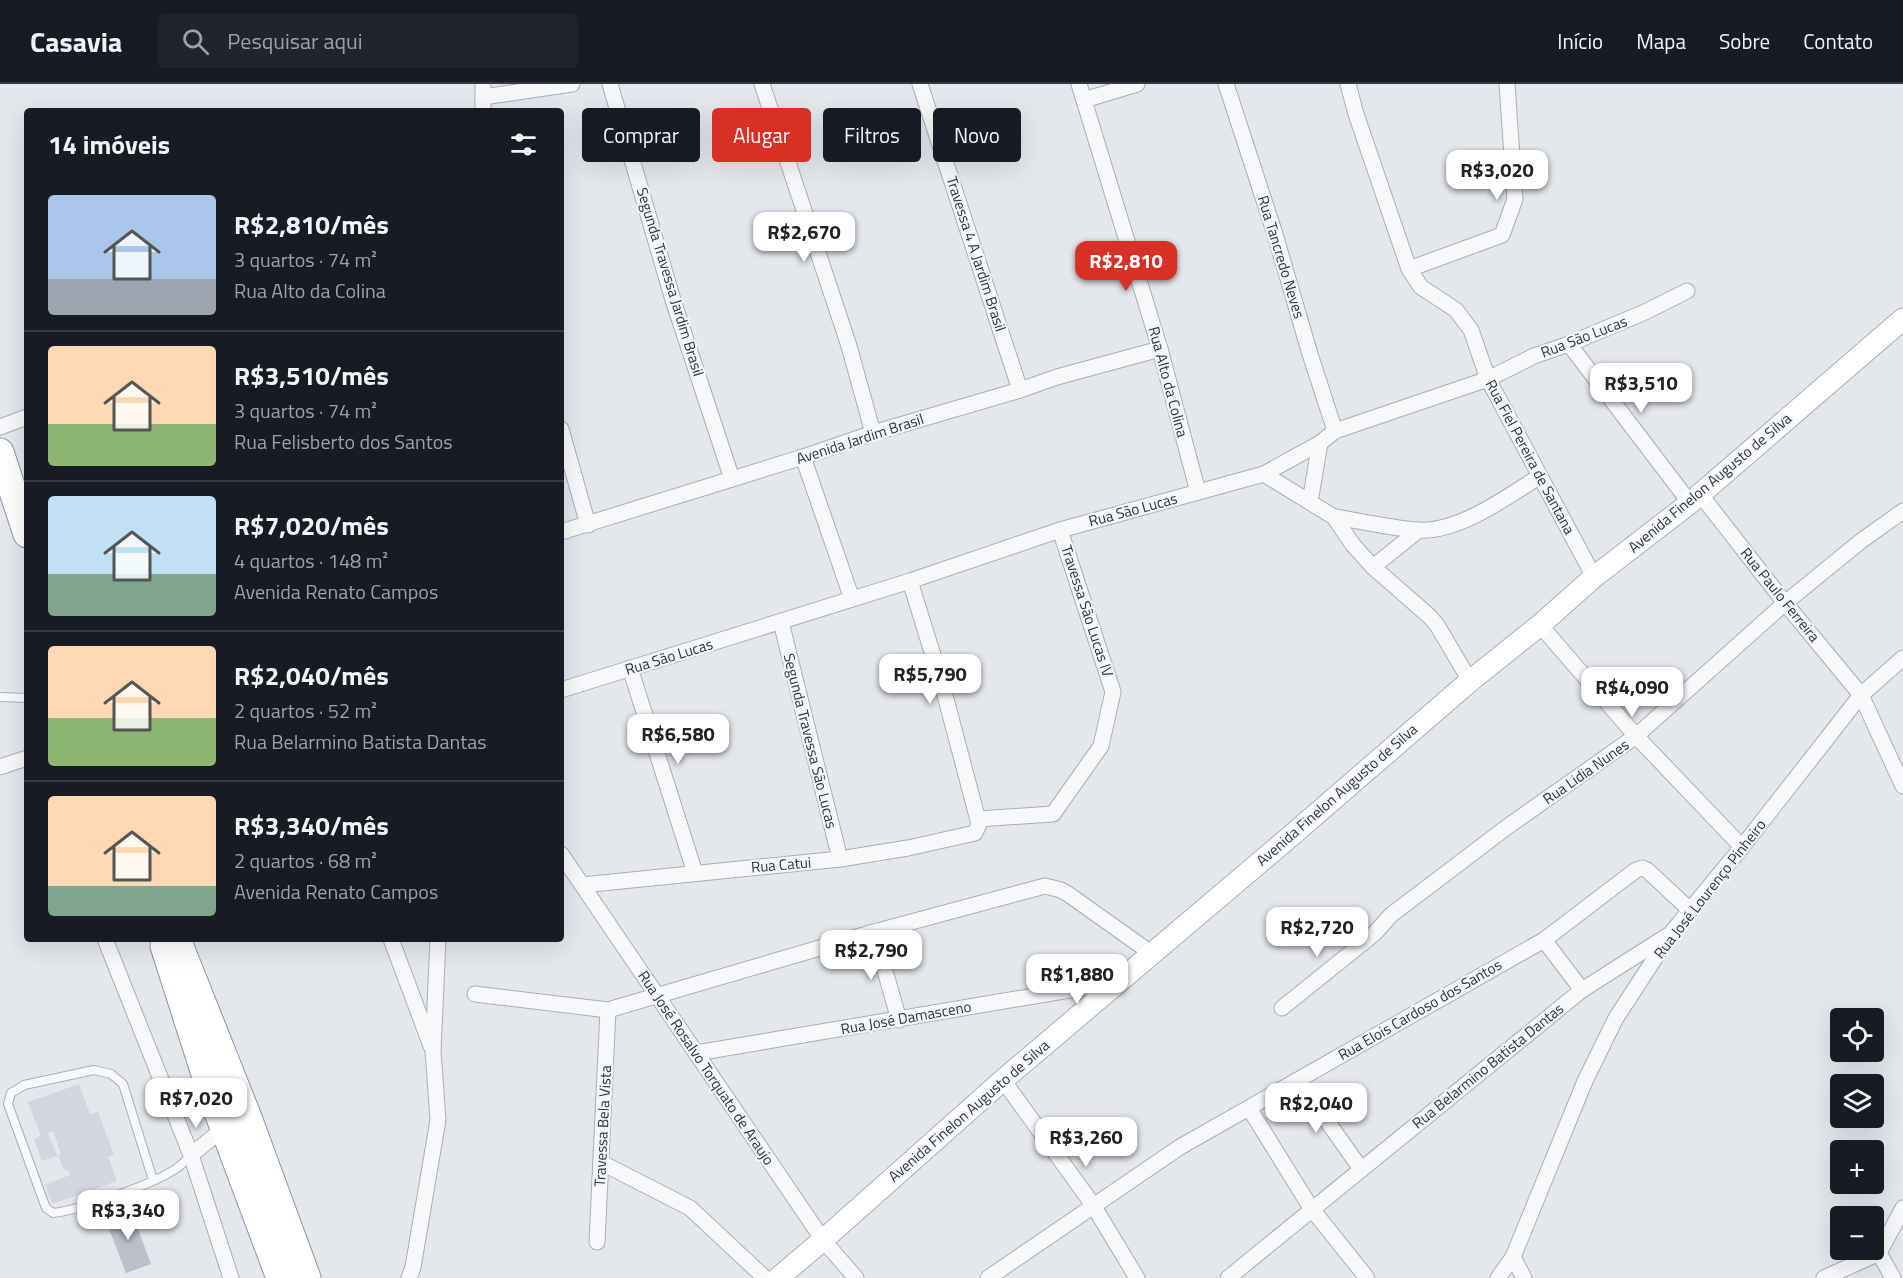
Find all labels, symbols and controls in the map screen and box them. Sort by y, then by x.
search box [158,14,578,68]
text: Casavia [30,20,122,63]
text: Pesquisar aqui [227,24,363,58]
icon: search [179,25,212,58]
text: Início [1557,25,1603,57]
text: Mapa [1636,25,1686,57]
text: Sobre [1719,25,1770,57]
text: Contato [1803,25,1873,57]
chip: Comprar [582,108,700,162]
chip: Alugar [712,108,811,162]
chip: Filtros [823,108,921,162]
chip: Novo [933,108,1021,162]
text: 14 imóveis [48,125,170,164]
icon: filters [507,128,540,161]
pin: R$3,020 [1442,150,1552,201]
text: R$3,020 [1460,154,1534,185]
street label: Travessa 4 A Jardim Brasil [940,173,1012,335]
street label: Segunda Travessa Jardim Brasil [631,185,710,379]
street label: Rua Tancredo Neves [1252,192,1311,321]
text: R$2,810/mês [234,205,389,244]
pin: R$2,670 [749,212,859,263]
text: R$2,670 [767,216,841,247]
icon: home [96,219,168,291]
pin: R$2,810 [1071,241,1181,292]
text: 3 quartos · 74 m² [234,244,377,275]
text: R$2,810 [1089,245,1163,276]
text: Rua Alto da Colina [234,275,386,306]
street label: Rua São Lucas [1537,309,1630,364]
street label: Rua Alto da Colina [1143,324,1194,440]
text: R$3,510/mês [234,356,389,395]
pin: R$3,510 [1586,363,1696,414]
text: R$3,510 [1604,367,1678,398]
icon: home [96,370,168,442]
street label: Rua Fiel Pereira de Santana [1480,375,1581,539]
text: 3 quartos · 74 m² [234,395,377,426]
street label: Avenida Jardim Brasil [793,407,927,470]
street label: Avenida Finelon Augusto de Silva [1623,407,1797,558]
text: Rua Felisberto dos Santos [234,426,453,457]
street label: Rua São Lucas [1086,487,1180,532]
text: R$7,020/mês [234,506,389,545]
icon: home [96,520,168,592]
street label: Travessa São Lucas IV [1055,542,1120,680]
street label: Rua Paulo Ferreira [1735,542,1826,647]
text: 4 quartos · 148 m² [234,545,388,576]
text: Avenida Renato Campos [234,576,438,607]
street label: Rua São Lucas [622,632,716,681]
street label: Segunda Travessa São Lucas [778,651,843,831]
pin: R$5,790 [875,654,985,705]
text: R$2,040/mês [234,656,389,695]
text: R$5,790 [893,658,967,689]
pin: R$4,090 [1577,667,1687,718]
icon: home [96,670,168,742]
text: R$4,090 [1595,671,1669,702]
text: 2 quartos · 52 m² [234,695,377,726]
pin: R$6,580 [623,714,733,765]
text: R$6,580 [641,718,715,749]
street label: Avenida Finelon Augusto de Silva [1251,718,1423,871]
text: Rua Belarmino Batista Dantas [234,726,487,757]
street label: Rua Lidia Nunes [1538,733,1634,810]
text: R$3,340/mês [234,806,389,845]
street label: Rua José Lourenço Pinheiro [1648,814,1771,963]
icon: home [96,820,168,892]
text: 2 quartos · 68 m² [234,845,377,876]
street label: Rua Catui [750,850,812,879]
text: Avenida Renato Campos [234,876,438,907]
pin: R$2,720 [1262,907,1372,958]
text: R$2,720 [1280,911,1354,942]
pin: R$2,790 [816,930,926,981]
text: R$2,790 [834,934,908,965]
street label: Rua Elois Cardoso dos Santos [1334,953,1506,1066]
pin: R$1,880 [1022,954,1132,1005]
text: R$1,880 [1040,958,1114,989]
street label: Rua José Rosalvo Torquato de Araujo [633,966,780,1170]
street label: Rua José Damasceno [839,995,973,1040]
street label: Rua Belarmino Batista Dantas [1407,997,1569,1134]
map controls [1830,1008,1884,1260]
button: locate [1830,1008,1884,1062]
street label: Avenida Finelon Augusto de Silva [883,1034,1055,1187]
street label: Travessa Bela Vista [588,1064,617,1187]
button: layers [1830,1074,1884,1128]
pin: R$7,020 [141,1078,251,1129]
text: R$7,020 [159,1082,233,1113]
pin: R$2,040 [1261,1083,1371,1134]
text: R$2,040 [1279,1087,1353,1118]
pin: R$3,260 [1031,1117,1141,1168]
text: R$3,260 [1049,1121,1123,1152]
button: + [1830,1140,1884,1194]
pin: R$3,340 [73,1190,183,1241]
text: R$3,340 [91,1194,165,1225]
button: − [1830,1206,1884,1260]

